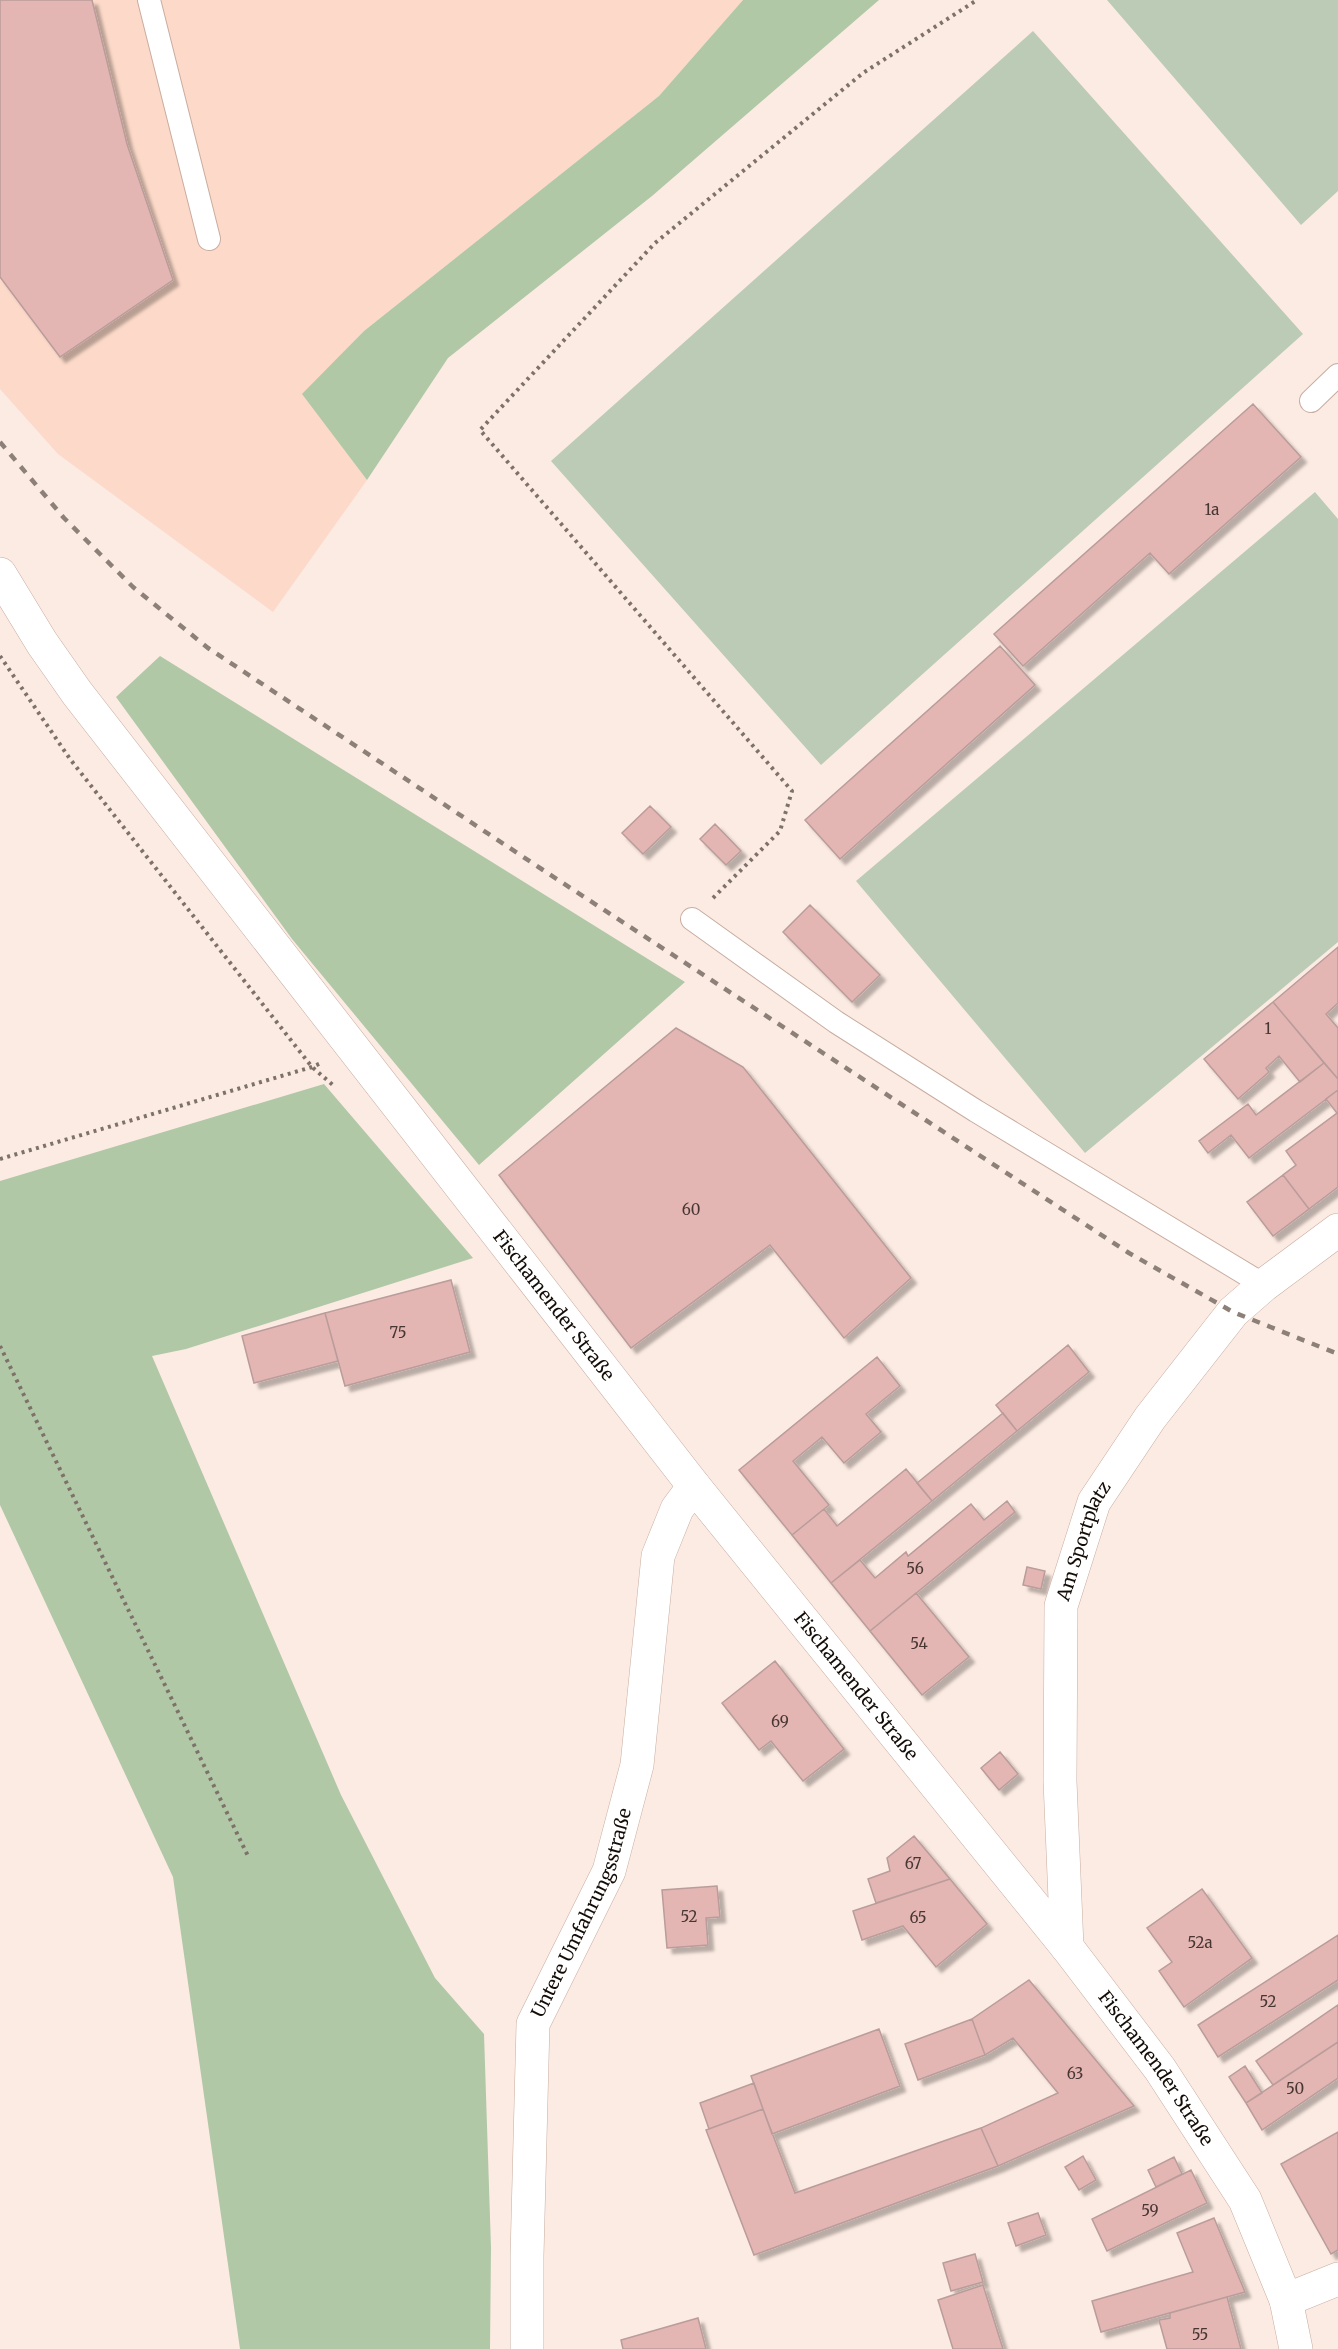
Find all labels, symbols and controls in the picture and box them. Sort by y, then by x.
house number: 1a [1205,500,1219,519]
house number: 1 [1265,1019,1272,1038]
house number: 60 [682,1200,700,1219]
street label: Fischamender Straße [488,1225,620,1385]
house number: 75 [390,1323,406,1342]
street label: Am Sportplatz [1051,1476,1116,1604]
house number: 56 [906,1559,924,1578]
street label: Fischamender Straße [789,1607,923,1765]
house number: 54 [910,1634,928,1653]
house number: 69 [771,1712,789,1731]
street label: Untere Umfahrungsstraße [526,1806,636,2021]
house number: 67 [905,1854,922,1873]
house number: 52 [680,1907,698,1926]
house number: 65 [909,1908,927,1927]
house number: 52a [1187,1933,1213,1952]
street label: Fischamender Straße [1094,1986,1219,2150]
house number: 52 [1259,1992,1277,2011]
house number: 63 [1067,2064,1083,2083]
house number: 50 [1286,2079,1304,2098]
house number: 59 [1141,2201,1159,2220]
house number: 55 [1192,2325,1208,2344]

